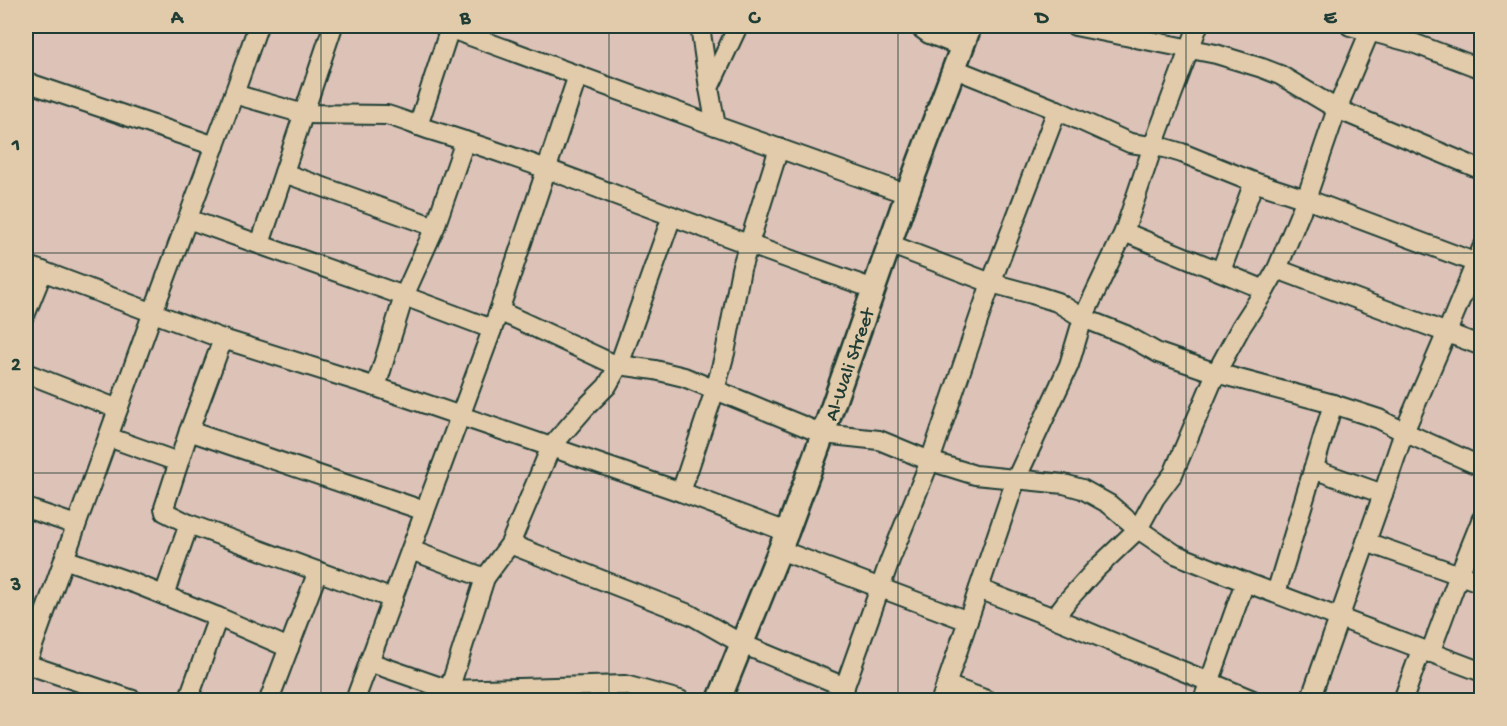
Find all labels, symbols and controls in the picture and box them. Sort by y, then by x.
text: A [170,8,185,31]
text: B [459,8,471,31]
text: C [748,8,762,31]
text: D [1033,8,1049,31]
text: E [1324,8,1338,31]
text: 1 [11,135,20,158]
street label: Al-Wali Street [821,304,882,424]
text: 2 [11,355,21,378]
text: 3 [10,575,21,598]

